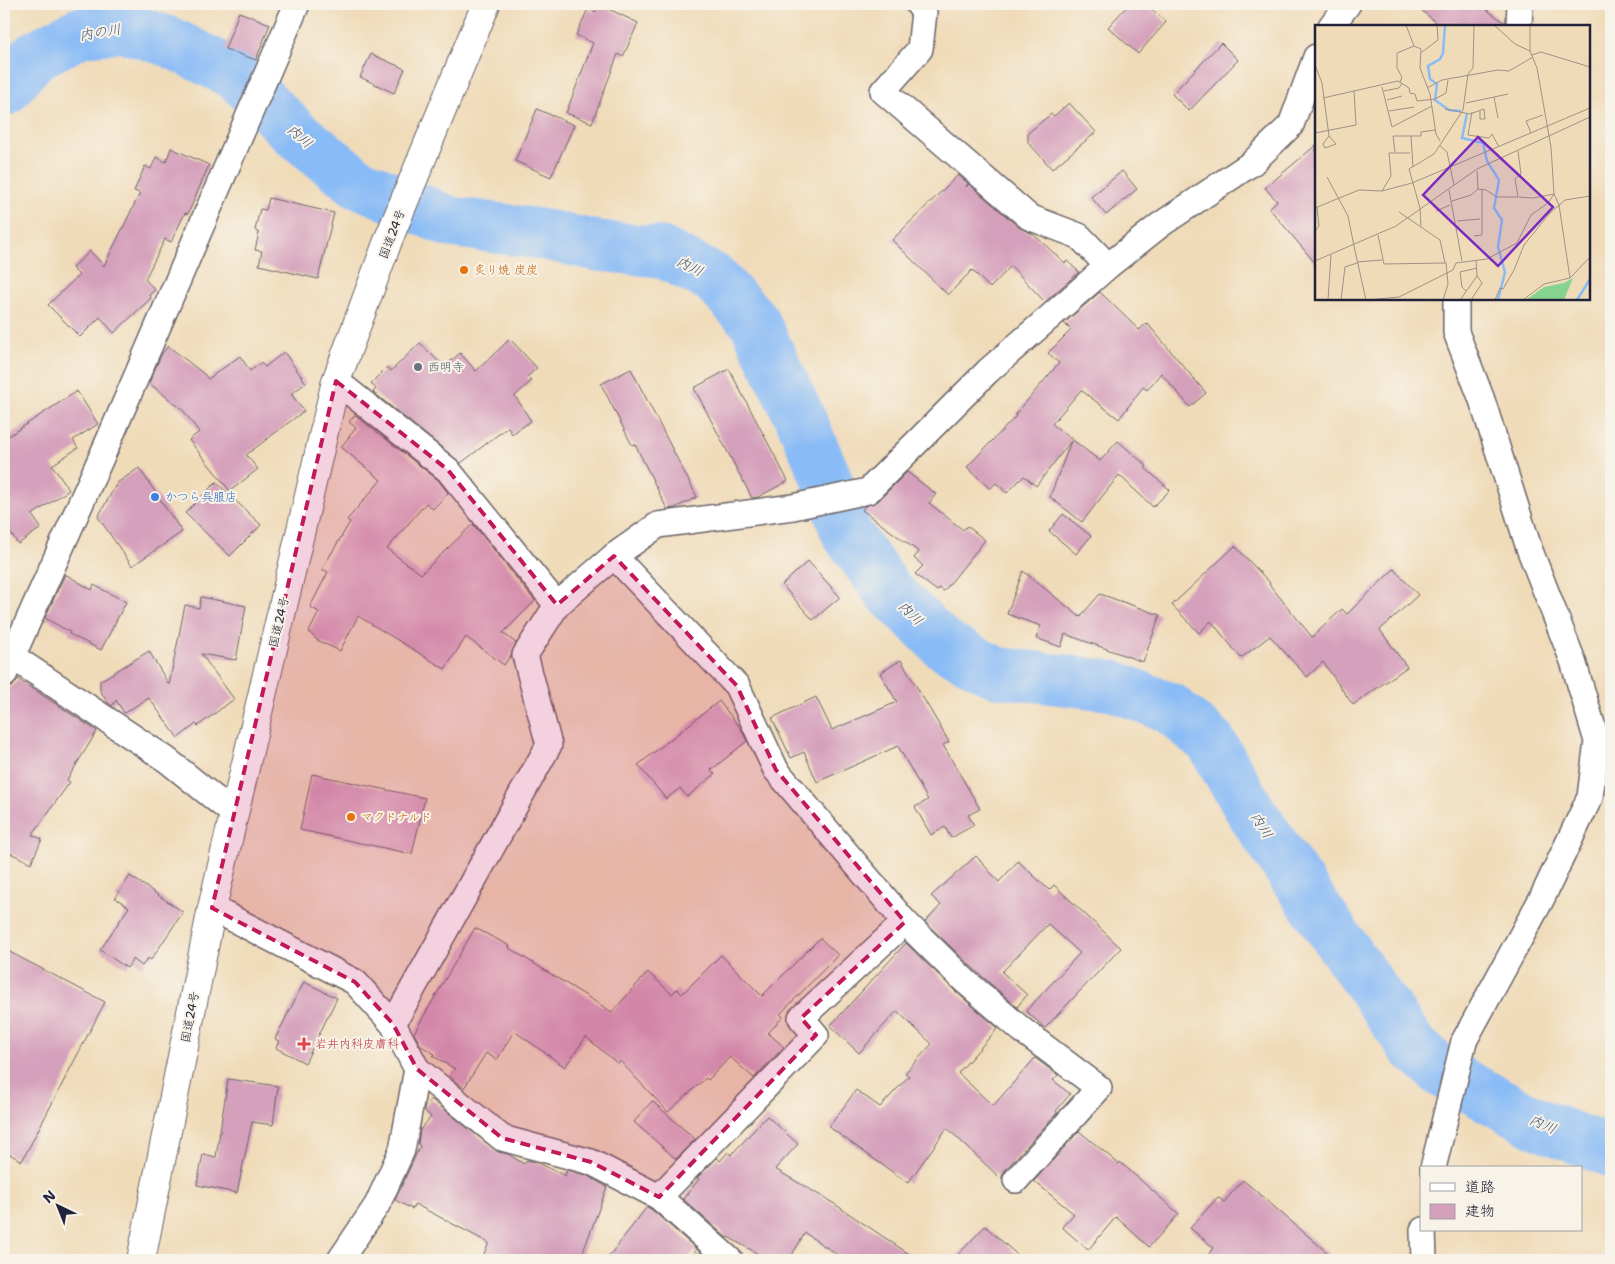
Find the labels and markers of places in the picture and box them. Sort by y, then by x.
place label: 炙り焼 炭炭 [474,262,538,278]
marker: 炙り焼 炭炭 [458,264,470,276]
place label: 西明寺 [428,359,464,375]
marker: 西明寺 [412,361,424,373]
place label: かつら呉服店 [165,489,237,505]
marker: かつら呉服店 [149,491,161,503]
place label: マクドナルド [361,809,432,825]
marker: マクドナルド [345,811,357,823]
place label: 岩井内科皮膚科 [315,1036,399,1052]
marker: 岩井内科皮膚科 [297,1037,311,1051]

